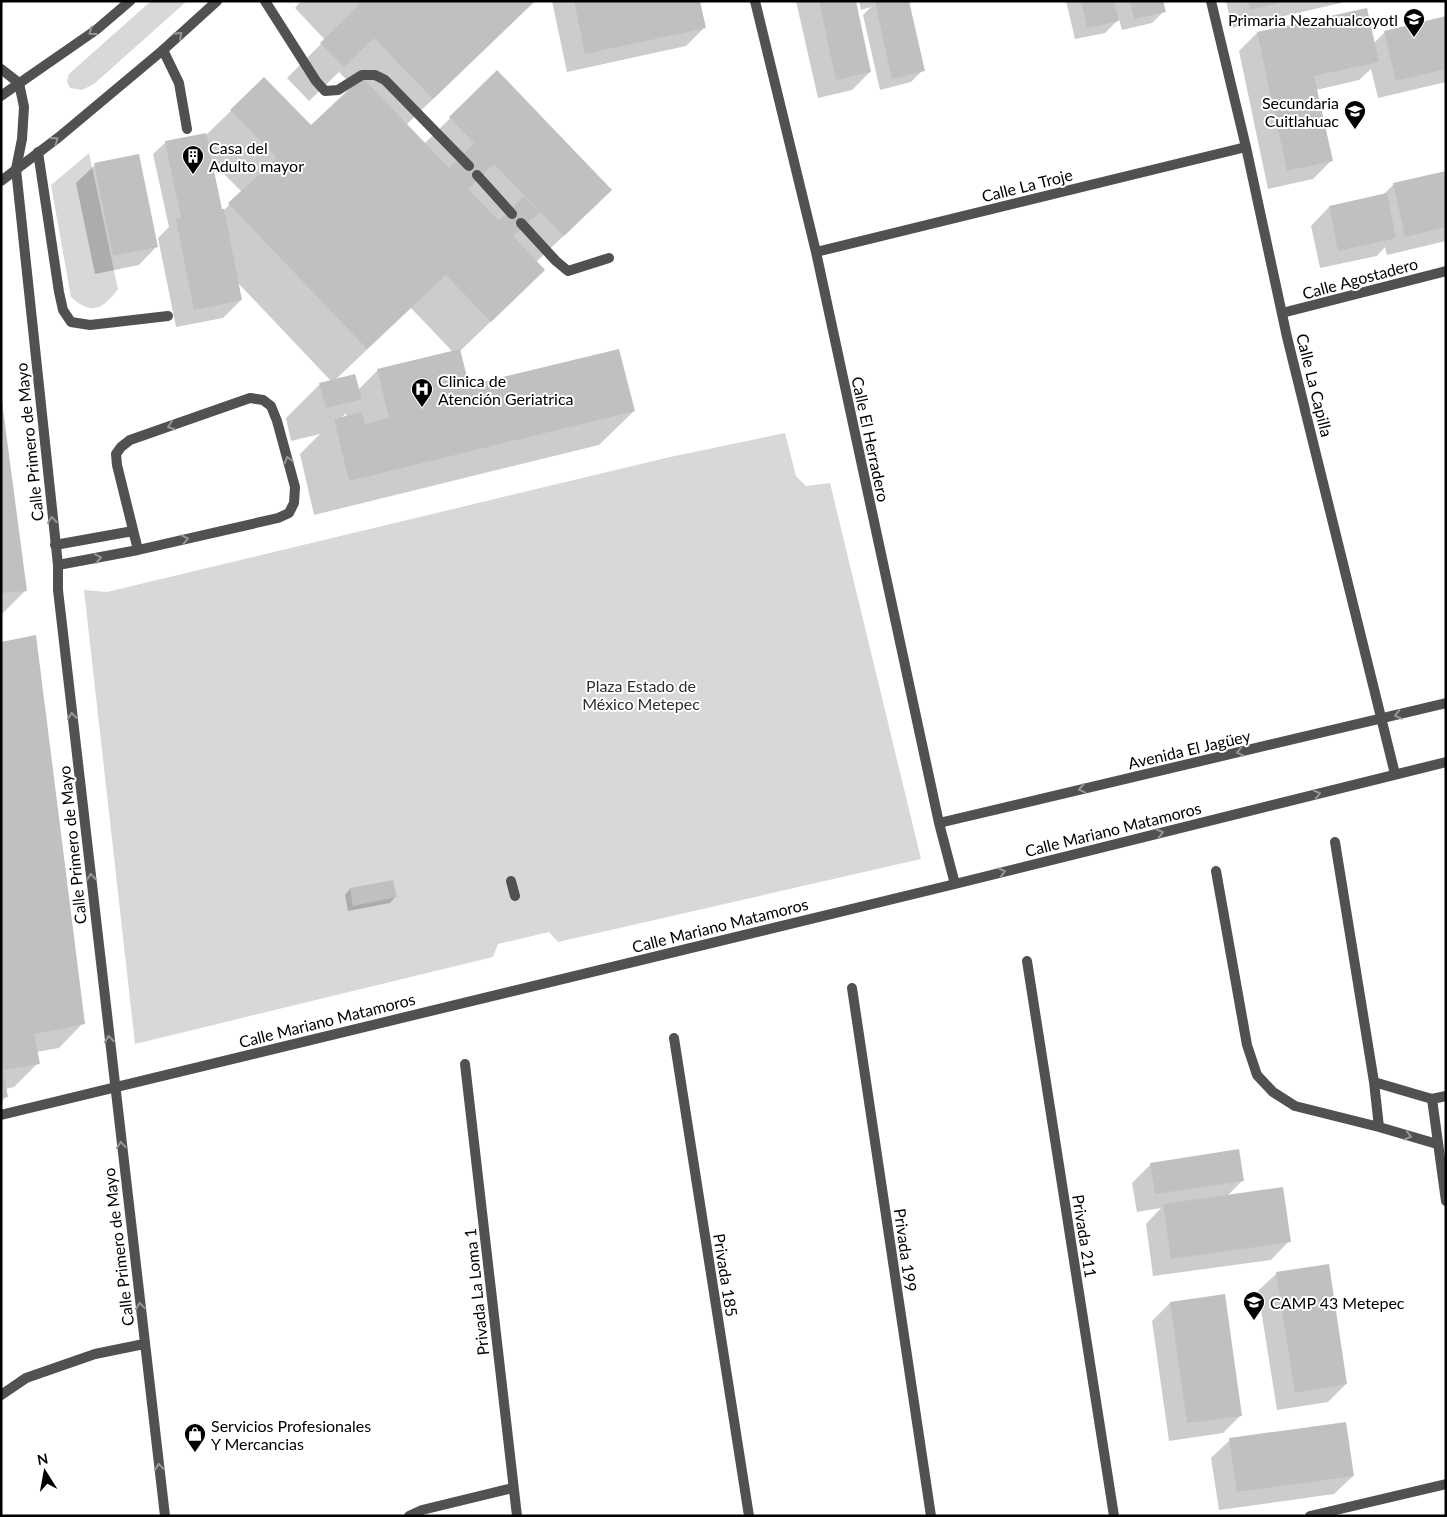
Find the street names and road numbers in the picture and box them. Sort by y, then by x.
street label: Calle La Troje [980,165,1074,205]
street label: Calle Agostadero [1300,253,1420,303]
street label: Calle La Capilla [1293,331,1337,439]
street label: Calle Primero de Mayo [11,362,47,522]
street label: Calle El Herradero [848,375,894,503]
street label: Avenida El Jagüey [1126,726,1253,772]
street label: Calle Primero de Mayo [54,765,90,925]
street label: Calle Mariano Matamoros [1023,798,1203,860]
street label: Calle Mariano Matamoros [630,894,810,956]
street label: Calle Mariano Matamoros [237,989,417,1051]
street label: Calle Primero de Mayo [99,1167,137,1327]
street label: Privada 211 [1069,1193,1101,1279]
street label: Privada 199 [891,1207,921,1293]
street label: Privada La Loma 1 [460,1228,492,1356]
street label: Privada 185 [710,1232,742,1318]

